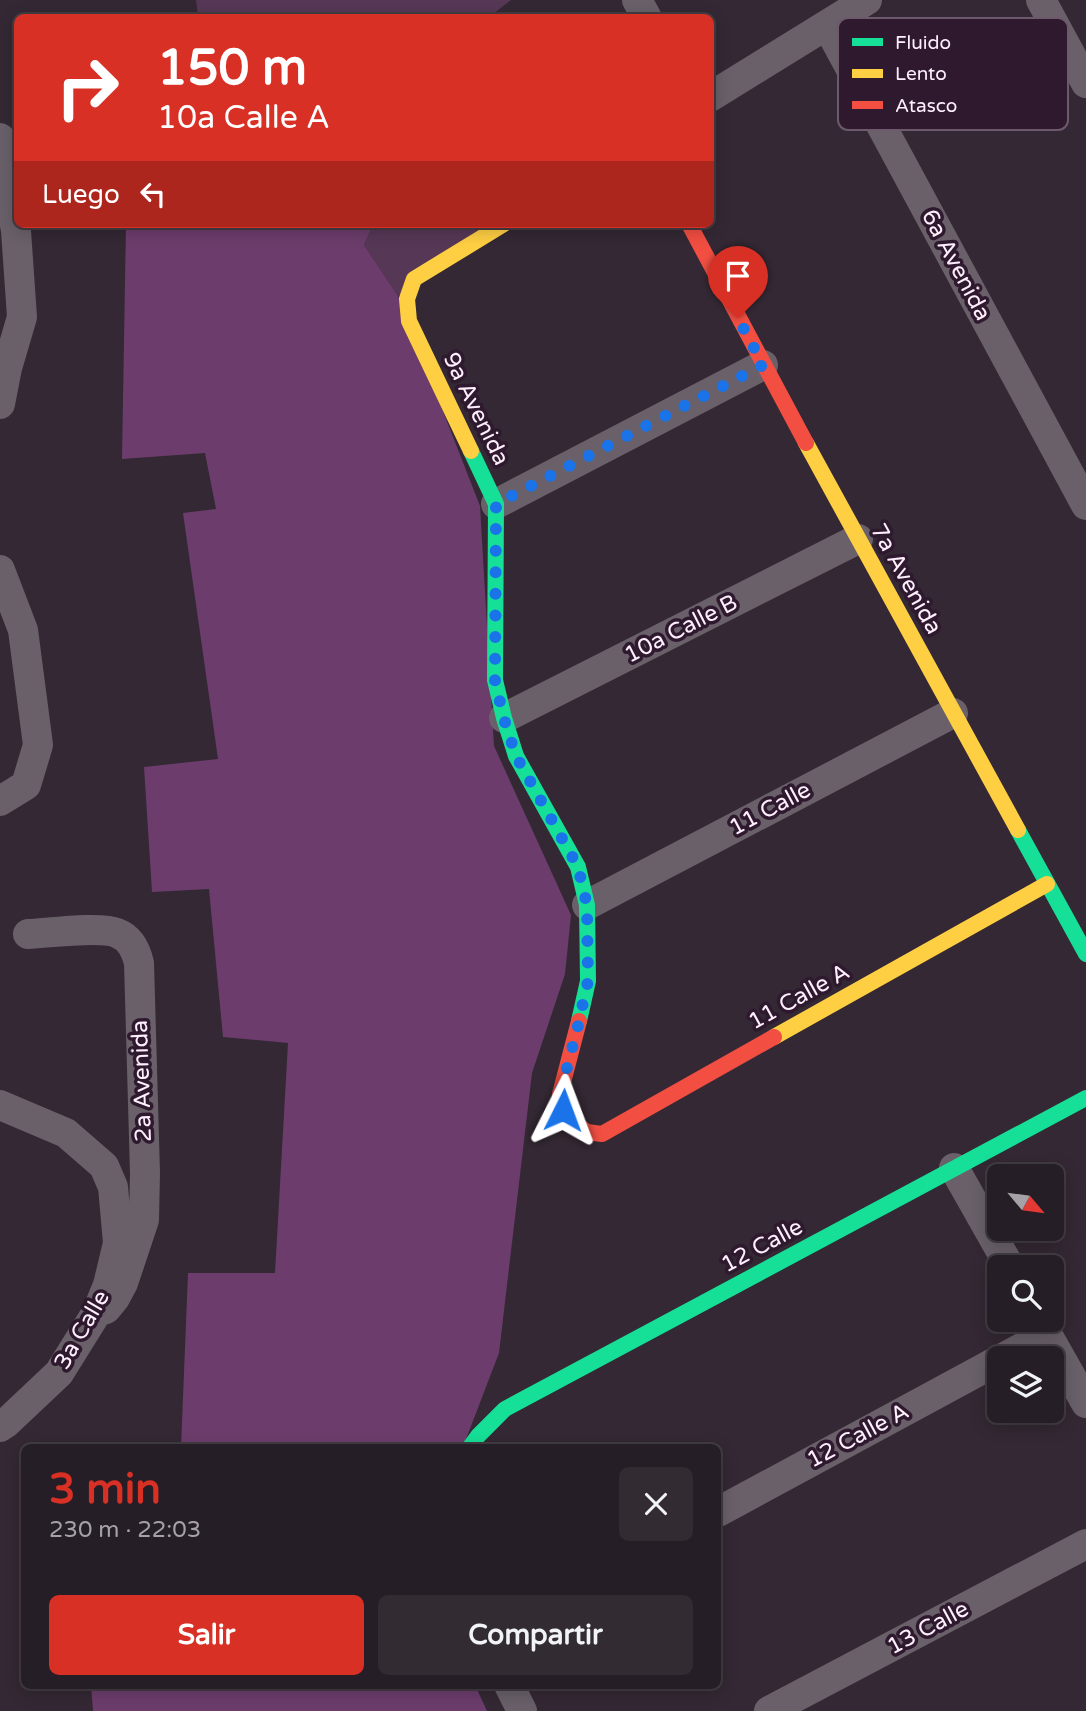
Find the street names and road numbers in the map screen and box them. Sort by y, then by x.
street label: 6a Avenida [915,205,997,325]
street label: 9a Avenida [437,348,515,470]
street label: 7a Avenida [864,519,948,639]
street label: 10a Calle B [620,589,742,669]
street label: 11 Calle [724,776,816,842]
street label: 11 Calle A [744,958,854,1036]
street label: 2a Avenida [126,1020,158,1142]
street label: 12 Calle [716,1213,808,1279]
street label: 3a Calle [48,1285,116,1375]
street label: 12 Calle A [802,1397,914,1475]
street label: 13 Calle [882,1595,974,1661]

